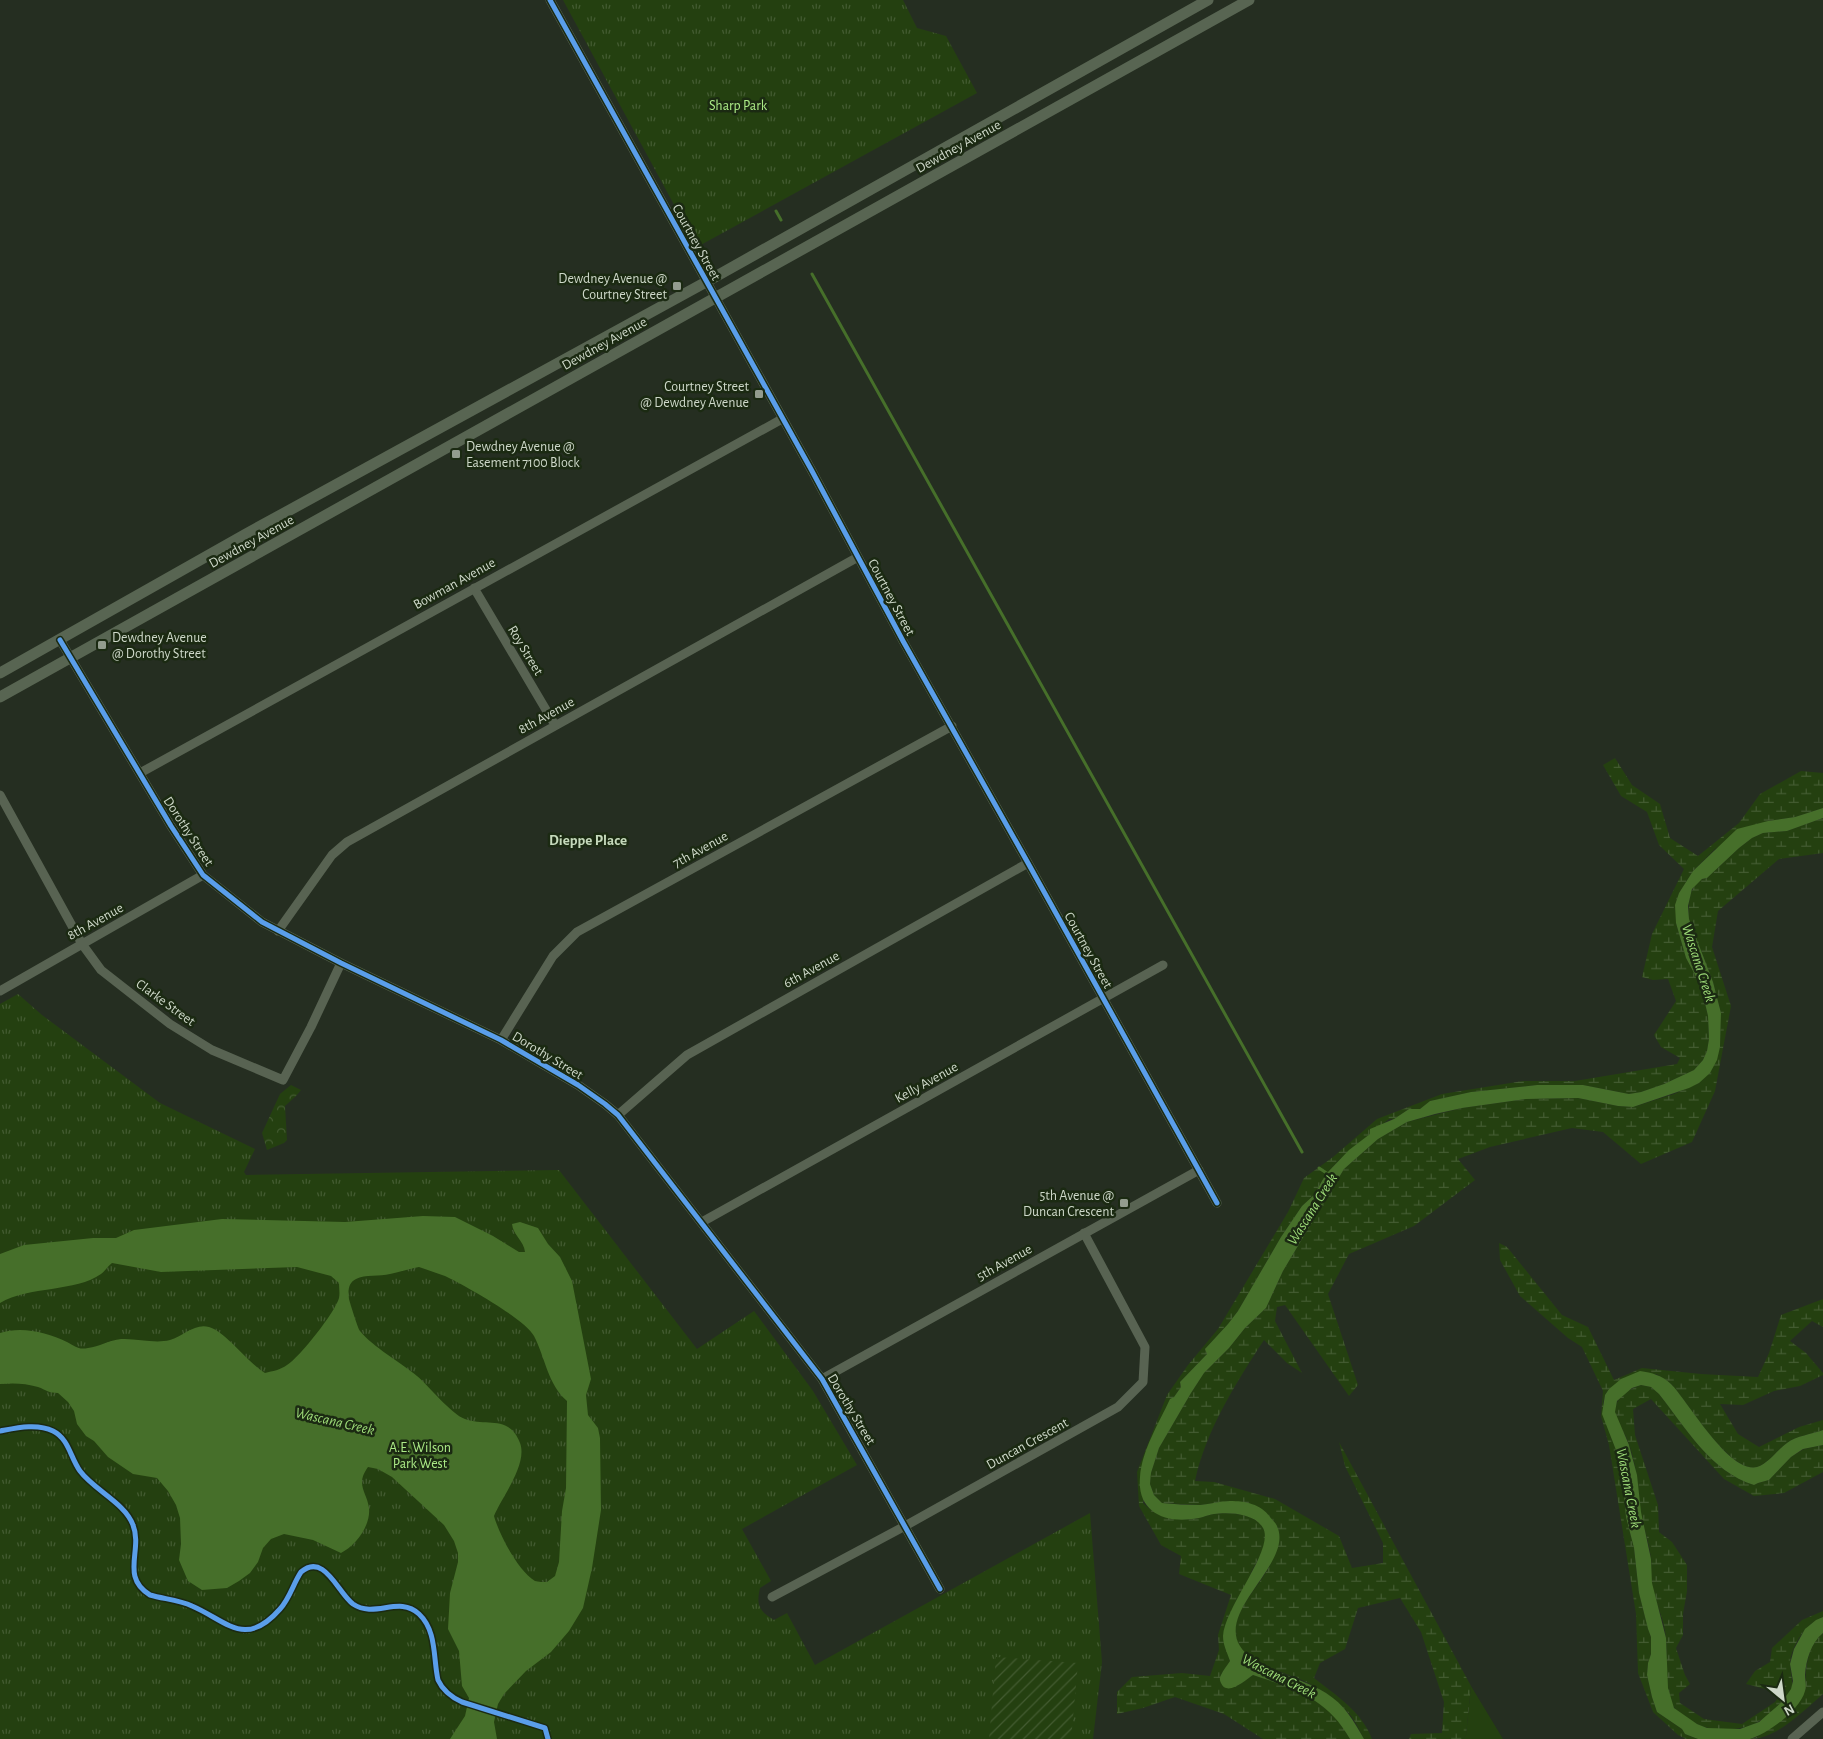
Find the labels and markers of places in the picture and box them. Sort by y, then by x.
place label: Dewdney Avenue @ Courtney Street [558,272,668,302]
marker: Dewdney Avenue @ Courtney Street [671,280,683,292]
place label: Courtney Street @ Dewdney Avenue [640,380,750,410]
marker: Courtney Street @ Dewdney Avenue [753,388,765,400]
place label: Dewdney Avenue @ Easement 7100 Block [466,440,580,470]
marker: Dewdney Avenue @ Easement 7100 Block [450,448,462,460]
place label: Dewdney Avenue @ Dorothy Street [112,631,207,661]
marker: Dewdney Avenue @ Dorothy Street [96,639,108,651]
place label: 5th Avenue @ Duncan Crescent [1023,1189,1115,1219]
marker: 5th Avenue @ Duncan Crescent [1118,1197,1130,1209]

